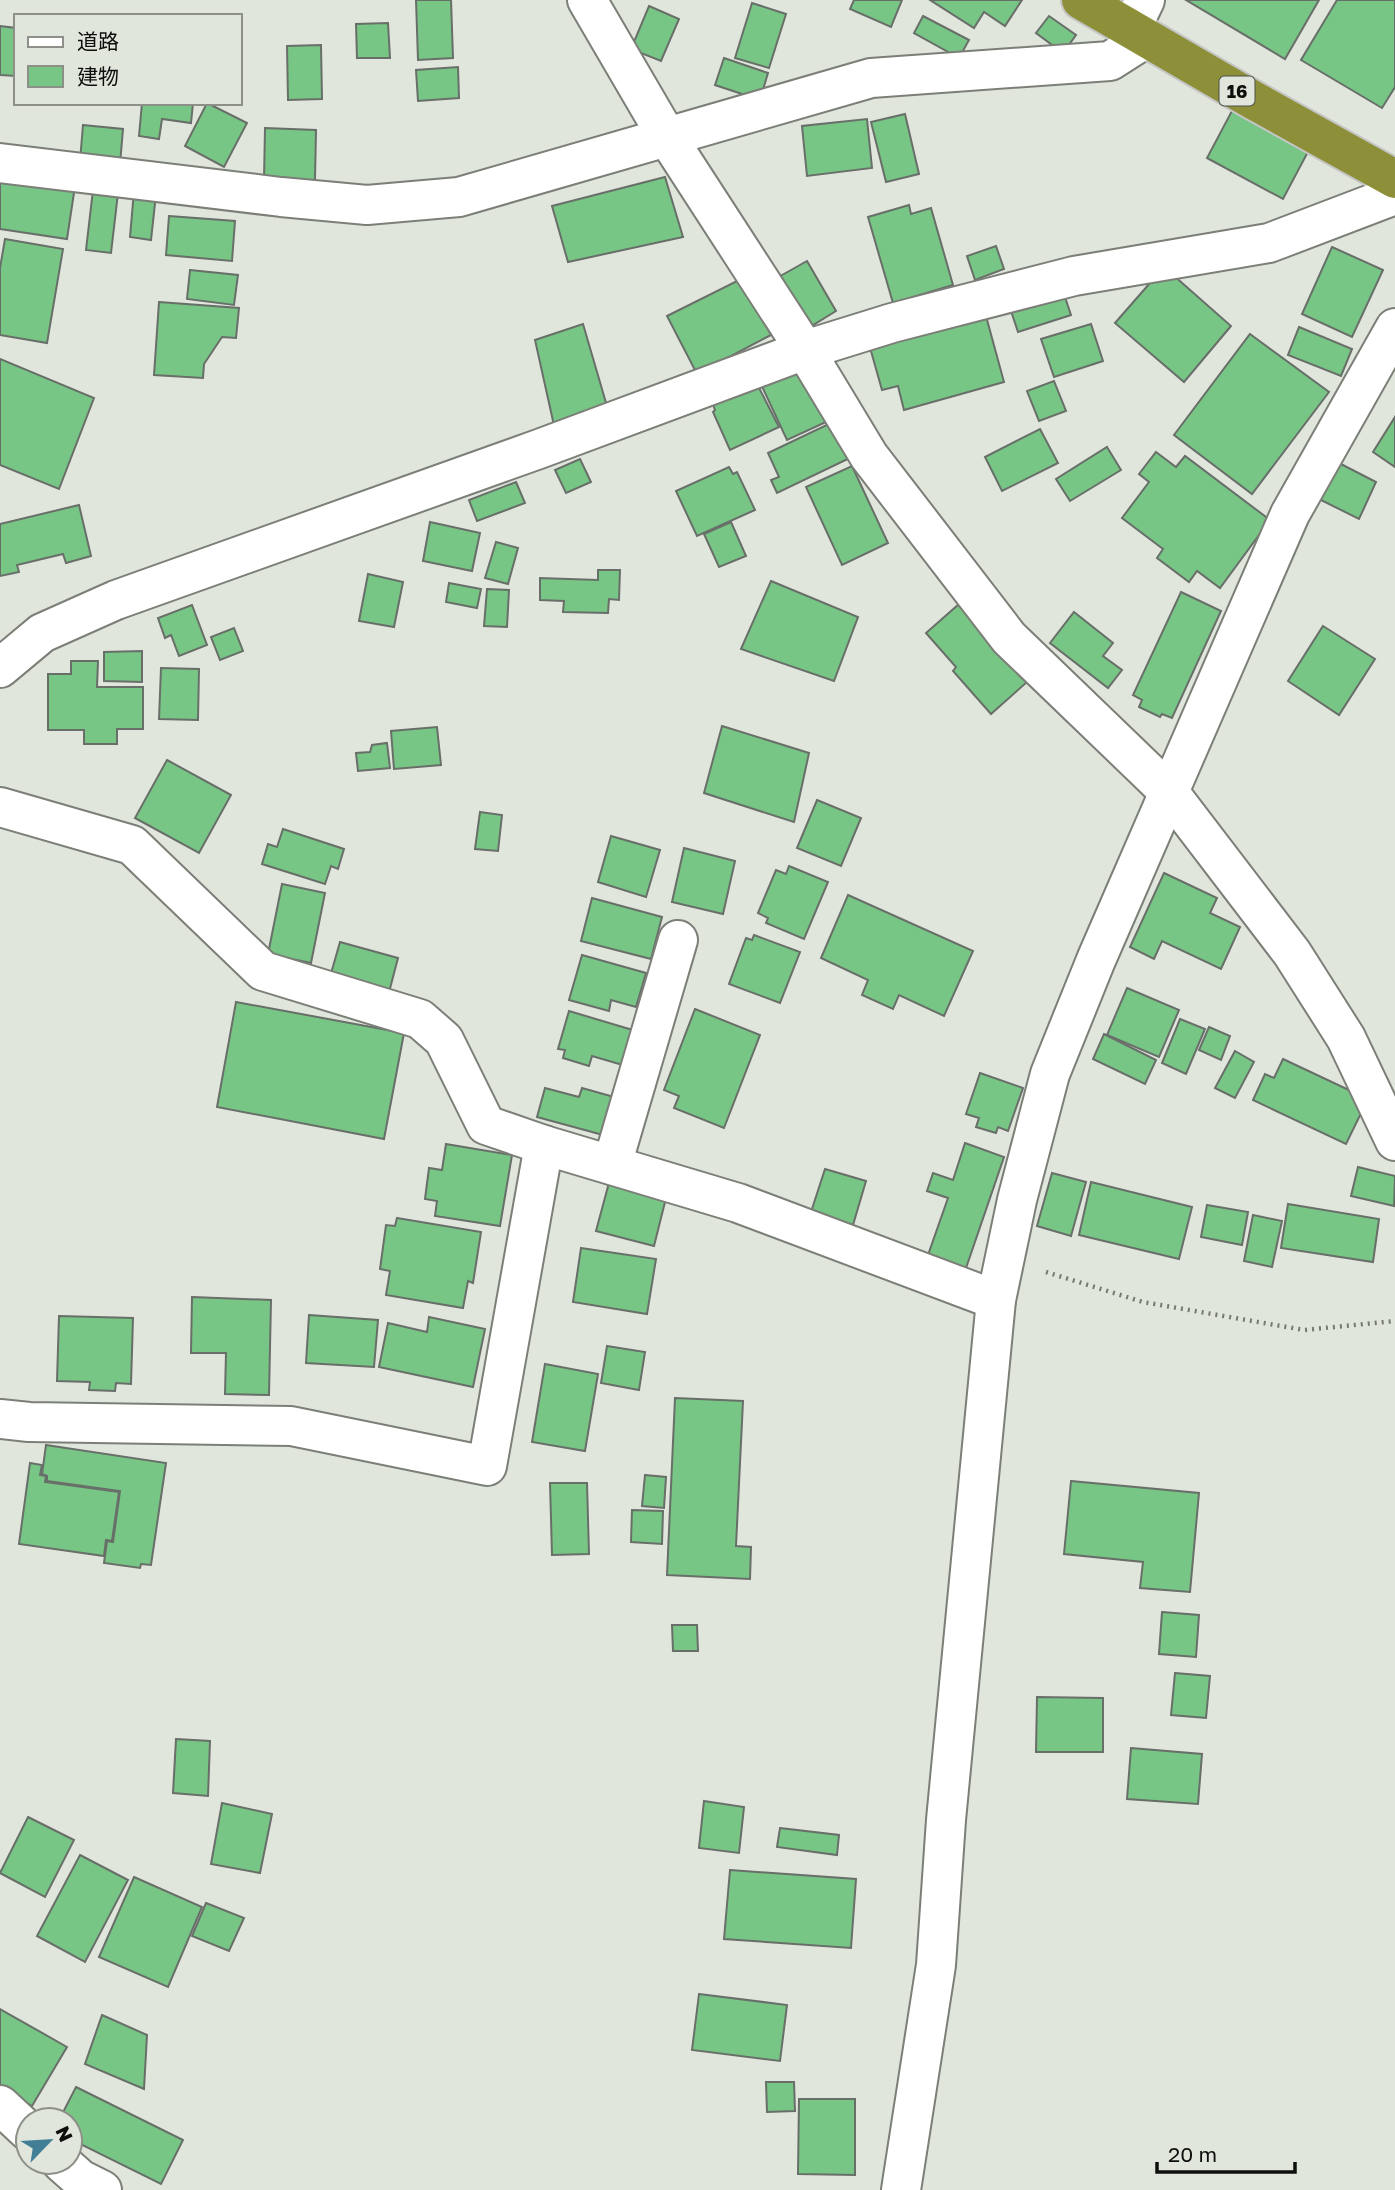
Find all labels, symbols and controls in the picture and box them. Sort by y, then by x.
legend [14,14,242,105]
text: 道路 [77,28,119,54]
text: 建物 [77,63,119,89]
road number: 16 [1220,76,1254,106]
north arrow [14,2106,84,2176]
text: N [51,2122,78,2145]
scale bar [1157,2130,1295,2174]
text: 20 m [1168,2141,1217,2167]

